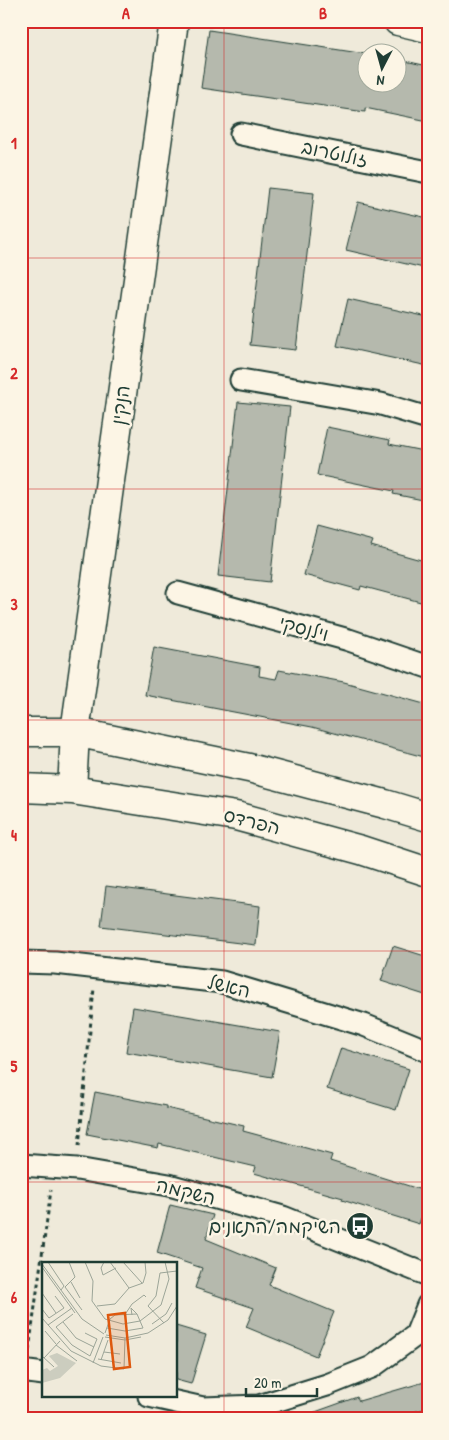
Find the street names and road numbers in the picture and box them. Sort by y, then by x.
street label: זולוטרוב [299,133,371,173]
street label: הנקין [104,383,136,427]
street label: וילנסקי [276,609,332,647]
street label: הפרדס [221,801,283,841]
street label: האשל [205,968,253,1004]
street label: השקמה [154,1171,218,1211]

